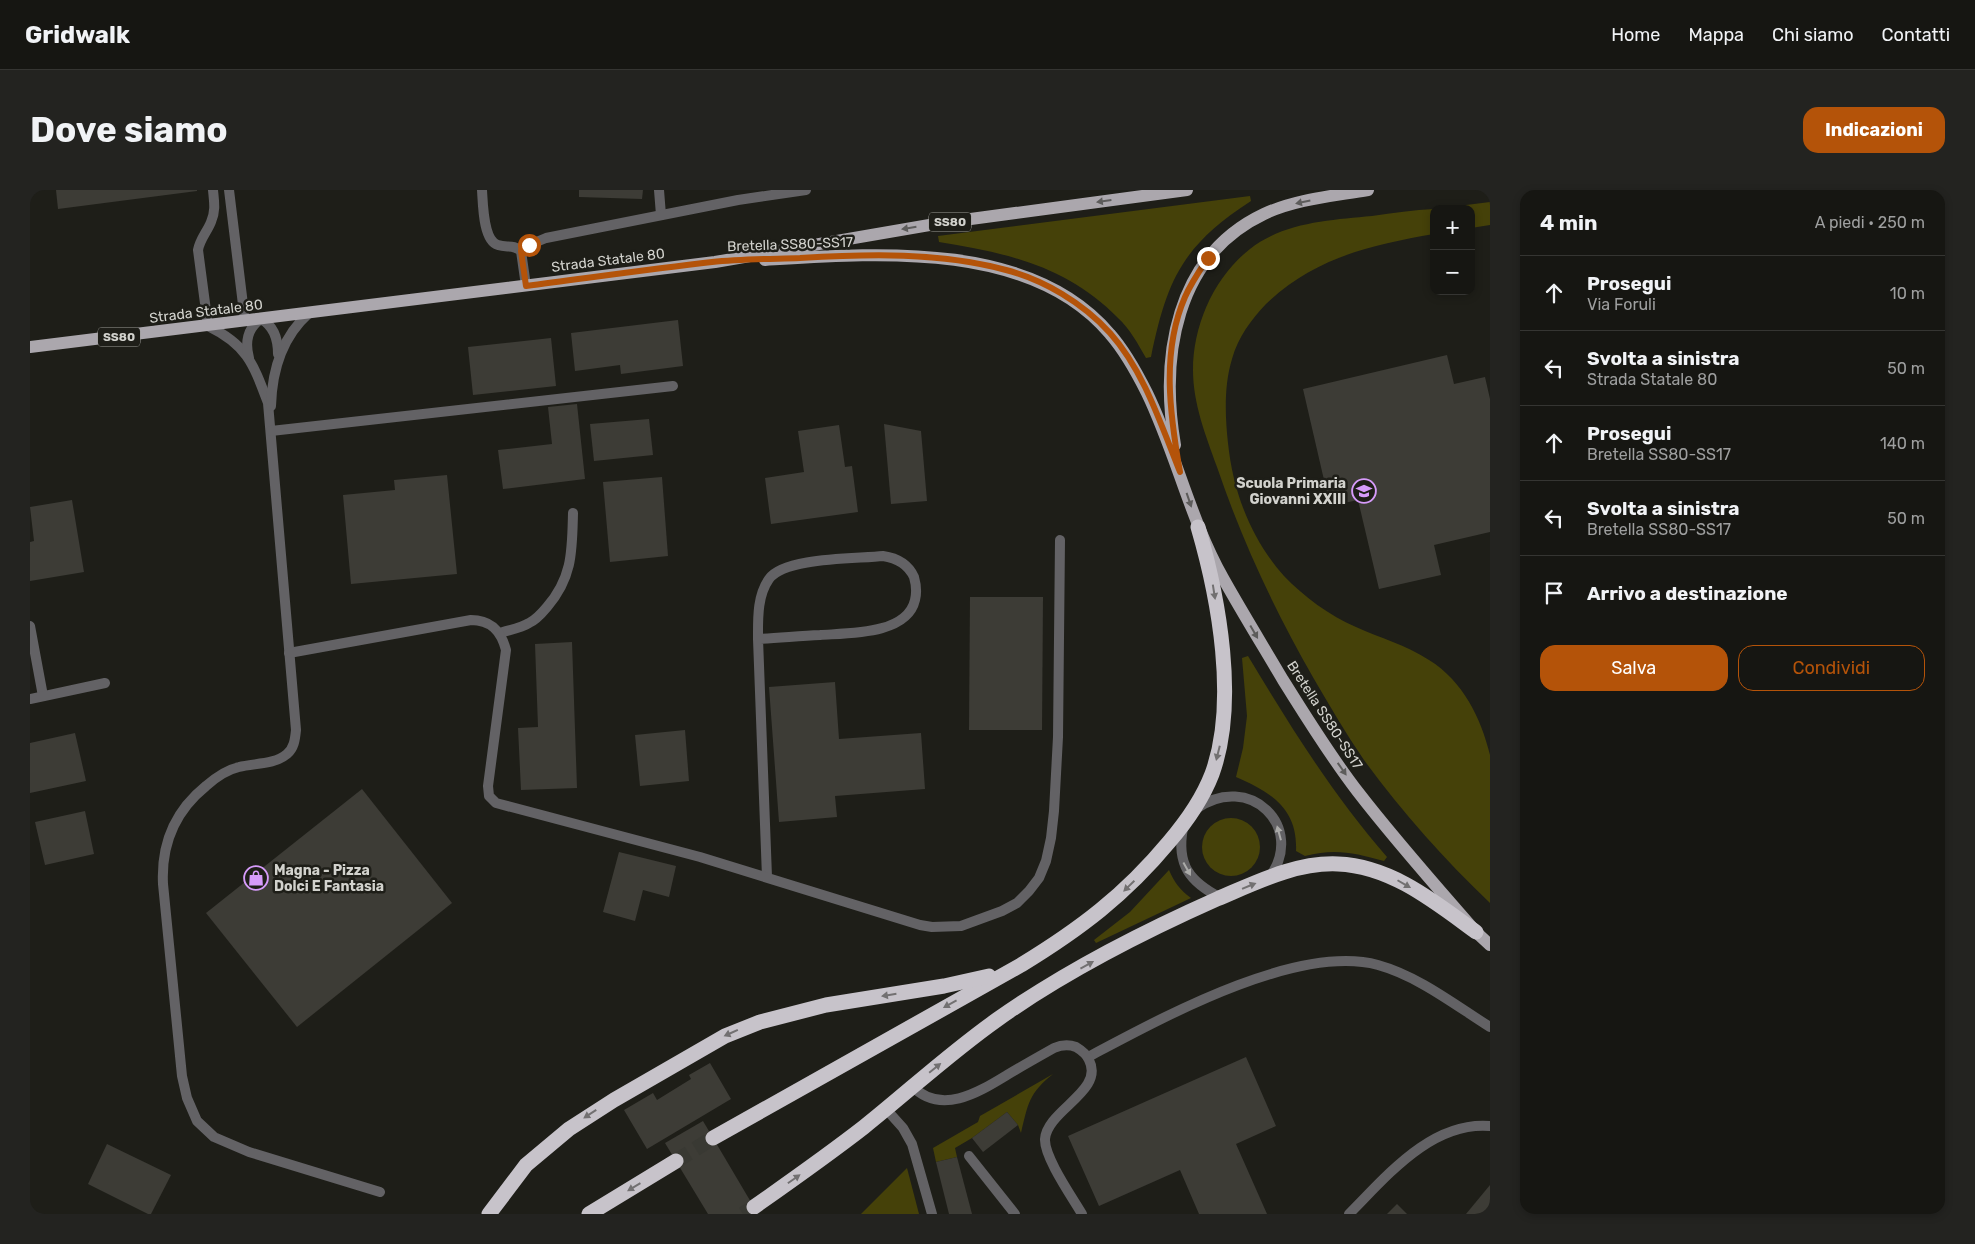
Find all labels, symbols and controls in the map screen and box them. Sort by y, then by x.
text: Gridwalk [25,21,130,49]
text: Home [1611,24,1660,46]
text: Mappa [1688,24,1744,46]
text: Chi siamo [1772,24,1854,46]
text: Contatti [1882,24,1950,46]
button: Indicazioni [1803,107,1945,153]
text: Dove siamo [30,109,228,151]
one-way arrow [1096,197,1112,205]
one-way arrow [1296,198,1311,206]
map controls [1430,205,1475,295]
button: + [1430,205,1475,250]
text: 4 min [1540,210,1598,235]
road number: SS80 [929,212,971,232]
text: A piedi · 250 m [1815,213,1925,232]
one-way arrow [900,225,916,233]
route start [518,234,541,257]
street label: Bretella SS80-SS17 [727,234,853,255]
street label: Strada Statale 80 [550,245,666,276]
route end [1197,247,1220,270]
button: − [1430,250,1475,295]
text: Prosegui [1587,272,1671,295]
icon: ahead [1540,279,1568,307]
text: 10 m [1890,284,1925,303]
text: Via Foruli [1587,295,1656,314]
street label: Strada Statale 80 [148,296,264,327]
road number: SS80 [98,328,140,346]
text: Svolta a sinistra [1587,347,1740,370]
icon: left [1540,354,1568,382]
text: 50 m [1887,359,1925,378]
text: Strada Statale 80 [1587,370,1717,389]
text: Prosegui [1587,422,1671,445]
icon: ahead [1540,429,1568,457]
text: 140 m [1880,434,1925,453]
text: Bretella SS80-SS17 [1587,445,1731,464]
place label: Scuola Primaria Giovanni XXIII [1236,475,1346,508]
school or university icon: Scuola Primaria Giovanni XXIII [1351,478,1377,504]
one-way arrow [1186,492,1193,507]
text: Svolta a sinistra [1587,497,1740,520]
icon: left [1540,504,1568,532]
text: 50 m [1887,509,1925,528]
text: Bretella SS80-SS17 [1587,520,1731,539]
icon: arrive [1540,579,1568,607]
text: Arrivo a destinazione [1587,582,1788,605]
one-way arrow [1210,584,1218,600]
one-way arrow [1250,625,1259,638]
button: Salva [1540,645,1728,691]
button: Condividi [1738,645,1925,691]
street label: Bretella SS80-SS17 [1283,658,1366,773]
one-way arrow [1214,745,1222,761]
one-way arrow [1337,762,1346,776]
one-way arrow [1275,826,1283,841]
place label: Magna - Pizza Dolci E Fantasia [274,862,384,895]
one-way arrow [1183,862,1191,877]
shop icon: Magna - Pizza Dolci E Fantasia [243,865,269,891]
one-way arrow [1398,879,1411,888]
one-way arrow [1123,880,1135,892]
one-way arrow [1242,882,1257,890]
one-way arrow [1080,961,1095,969]
one-way arrow [880,991,896,999]
one-way arrow [944,1000,957,1009]
one-way arrow [724,1030,738,1038]
one-way arrow [929,1062,942,1073]
one-way arrow [584,1109,597,1119]
one-way arrow [787,1174,801,1184]
one-way arrow [628,1182,641,1191]

